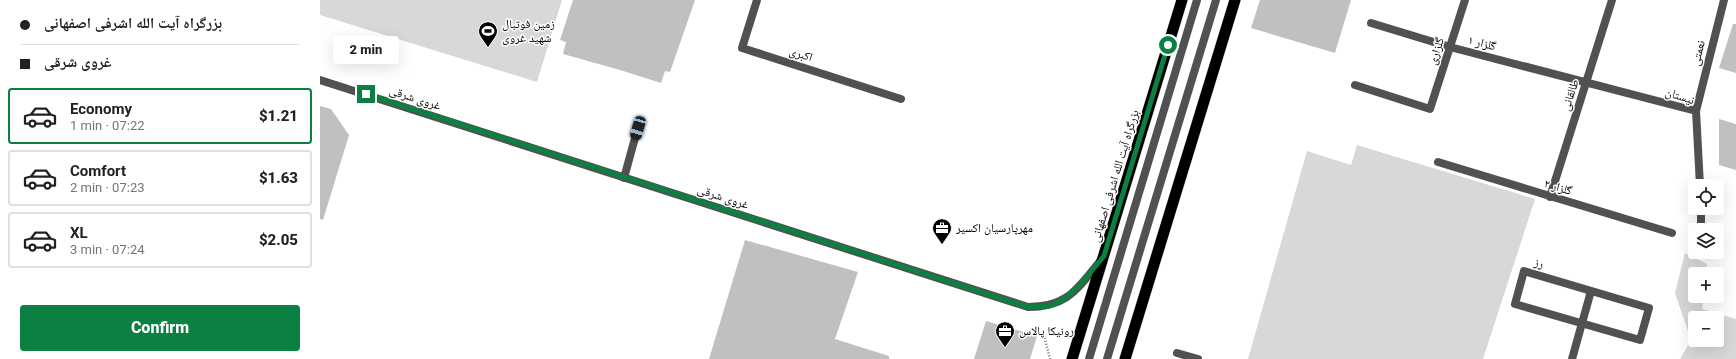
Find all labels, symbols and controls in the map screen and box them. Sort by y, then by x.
text: بزرگراه آیت الله اشرفی اصفهانی [44,14,222,32]
place label: زمین فوتبال شهید غروی [502,17,555,45]
sports icon: زمین فوتبال شهید غروی [477,20,499,48]
street label: گلزار ۱ [1466,33,1498,53]
callout: 2 min [333,36,399,64]
route start [1159,36,1177,54]
street label: گلزاری [1425,36,1447,66]
street label: نعمتی [1688,39,1708,67]
text: 2 min [350,42,382,57]
street label: اکبری [787,44,815,65]
text: غروی شرقی [44,53,112,71]
street label: طالقانی [1558,77,1582,113]
street label: غروی شرقی [388,83,442,113]
route end [357,85,375,103]
street label: نیستان [1664,85,1696,107]
icon: car [22,98,58,134]
text: Economy [70,100,132,118]
text: $1.21 [259,107,298,125]
street label: بزرگراه آیت الله اشرفی اصفهانی [1088,108,1142,244]
car [629,115,647,141]
text: 1 min · 07:22 [70,118,145,133]
icon: car [22,160,58,196]
text: Comfort [70,162,126,180]
text: $1.63 [259,169,298,187]
street label: گلزار ۲ [1542,176,1574,198]
map controls [1688,179,1724,347]
button: locate [1688,179,1724,215]
text: 2 min · 07:23 [70,180,145,195]
street label: غروی شرقی [696,182,750,212]
office icon: مهرپارسیان اکسیر [931,217,953,245]
place label: مهرپارسیان اکسیر [955,221,1033,235]
icon: car [22,222,58,258]
button: layers [1688,223,1724,259]
text: XL [70,224,88,242]
text: $2.05 [259,231,298,249]
text: 3 min · 07:24 [70,242,145,257]
street label: رز [1532,255,1546,271]
button: + [1688,267,1724,303]
button: Confirm [20,305,300,351]
button: − [1688,311,1724,347]
office icon: رونیکا پالاس [994,320,1016,348]
place label: رونیکا پالاس [1019,324,1074,338]

